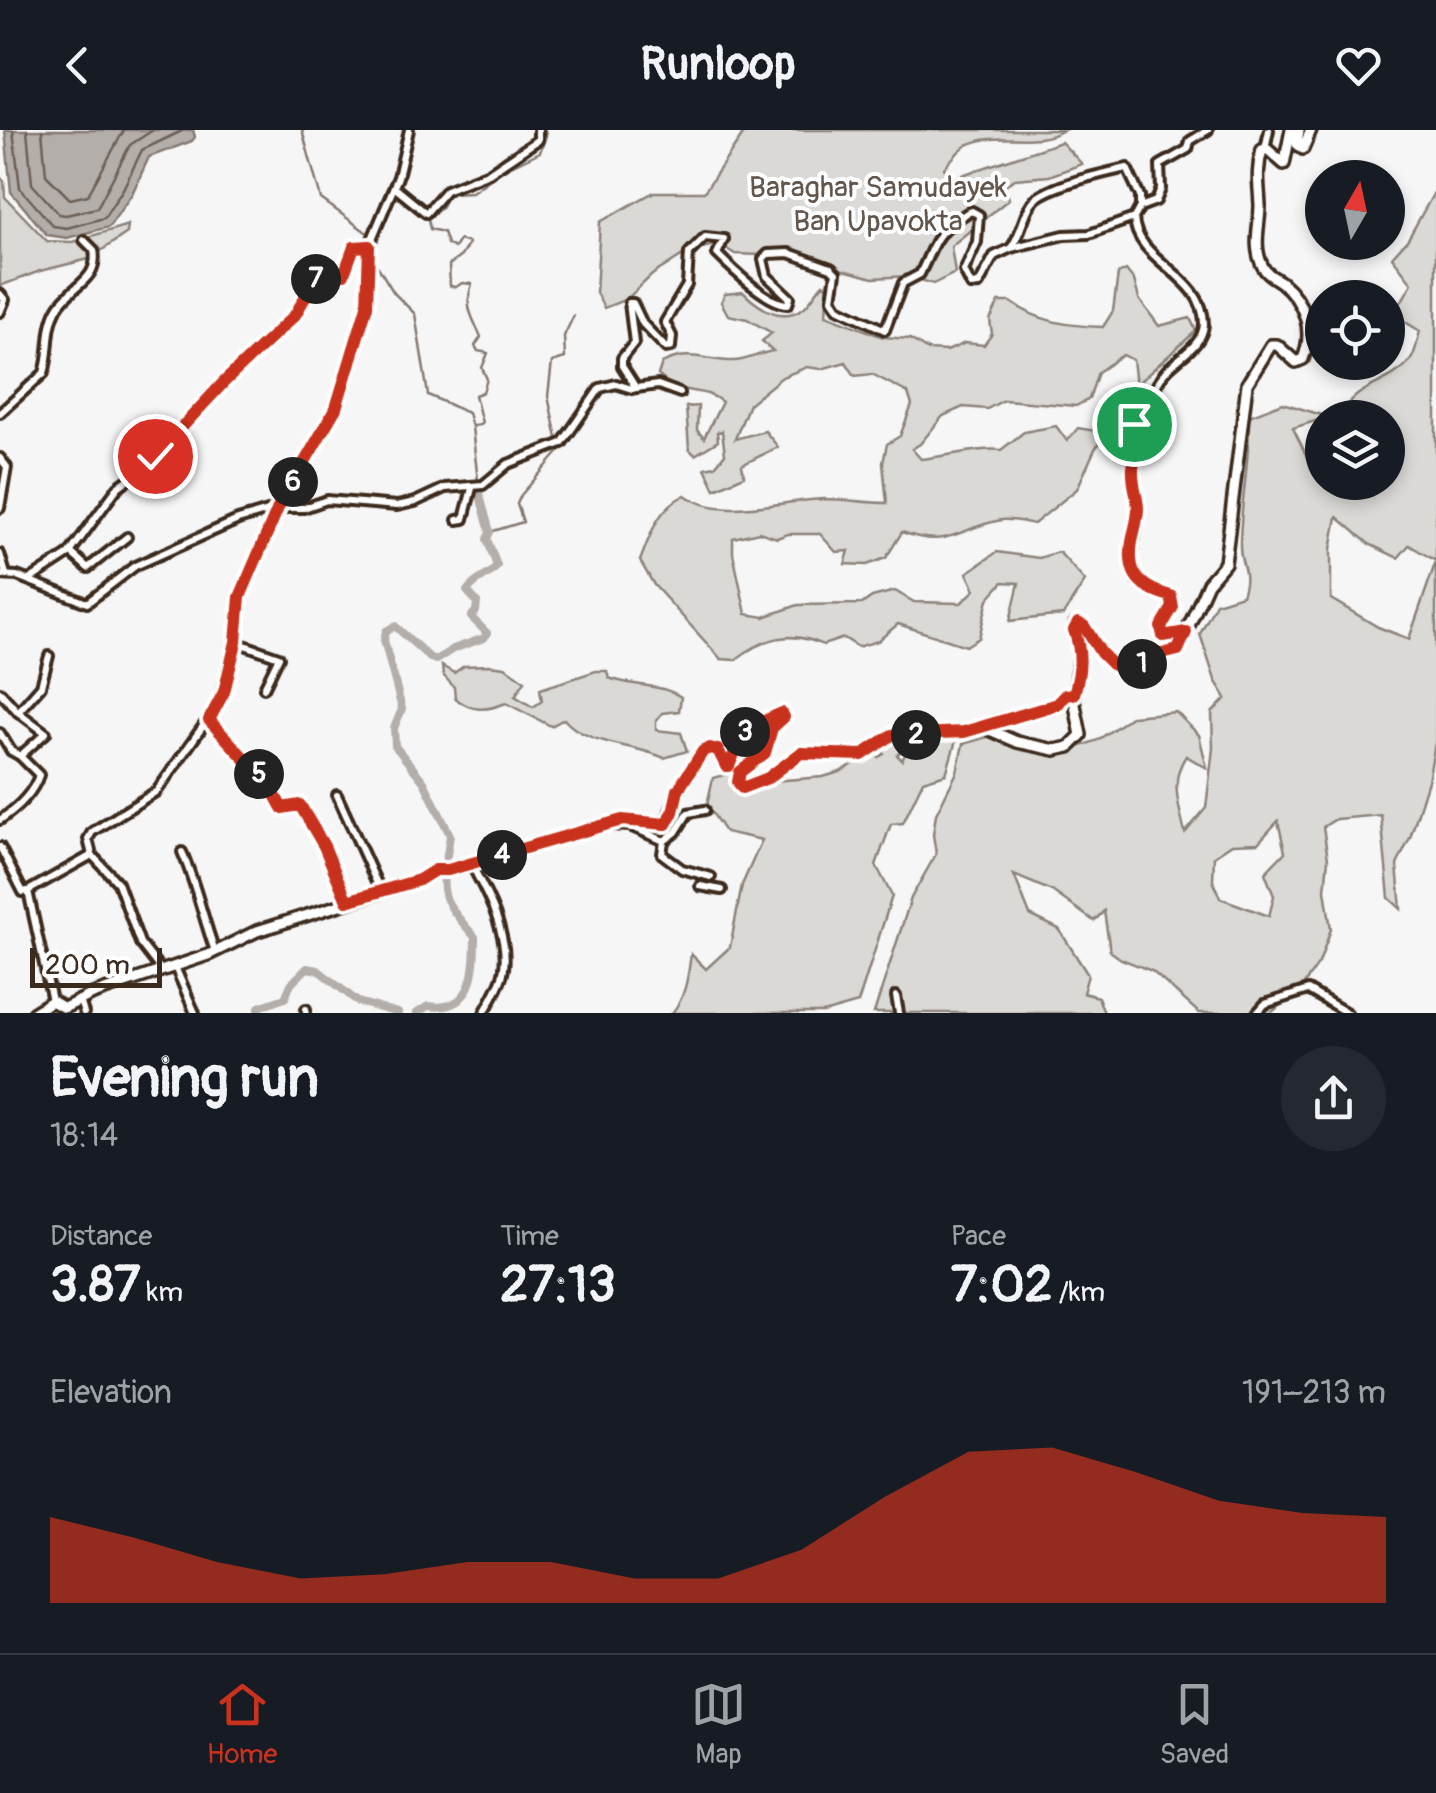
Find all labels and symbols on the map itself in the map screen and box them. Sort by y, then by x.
north arrow [1305,160,1405,260]
park label: Baraghar Samudayek Ban Upavokta [749,169,1007,240]
pin: 7 [291,254,341,304]
pin [1092,382,1177,467]
pin [113,414,198,499]
pin: 6 [268,457,318,507]
pin: 1 [1117,639,1167,689]
pin: 3 [720,707,770,757]
pin: 2 [891,710,941,760]
pin: 5 [234,749,284,799]
pin: 4 [477,830,527,880]
scale bar [30,943,162,988]

